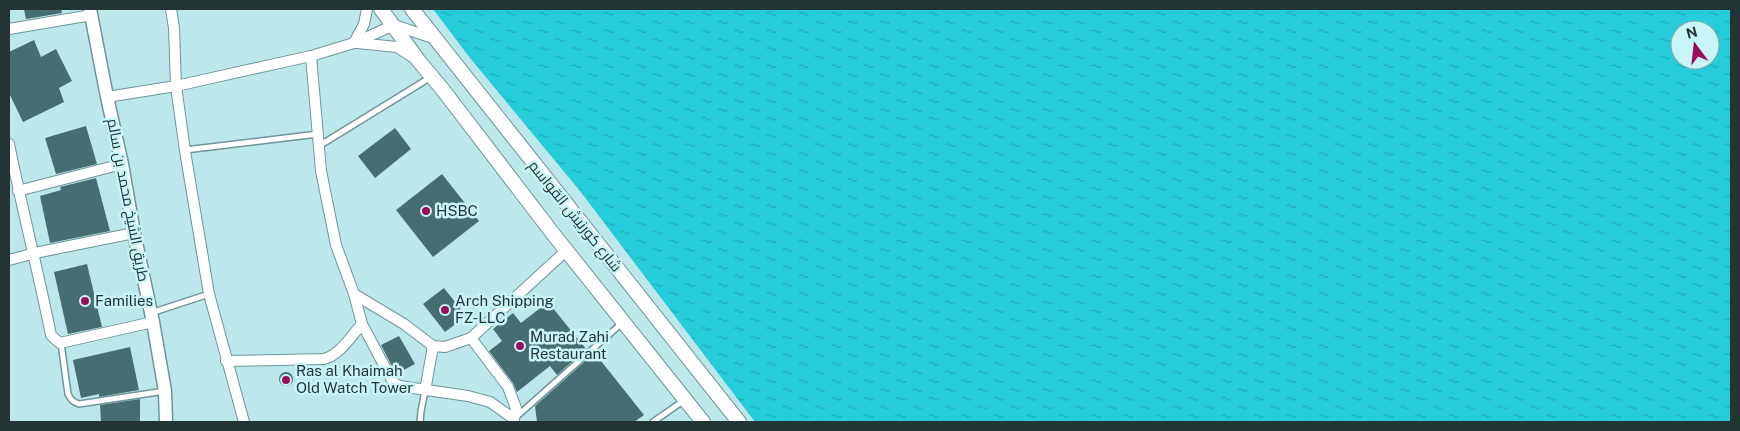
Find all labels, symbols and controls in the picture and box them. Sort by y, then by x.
north arrow [1670,20,1720,70]
text: N [1684,23,1699,42]
street label: طريق الشيخ محمد بن سالم [101,117,153,284]
street label: شارع كورنيش القواسم [523,157,625,277]
place label: HSBC [436,202,478,219]
marker: HSBC [420,205,432,217]
place label: Families [95,292,153,309]
place label: Arch Shipping FZ-LLC [455,292,554,326]
marker: Families [79,295,91,307]
marker: Arch Shipping FZ-LLC [439,304,451,316]
place label: Murad Zahi Restaurant [530,328,609,362]
marker: Murad Zahi Restaurant [514,340,526,352]
place label: Ras al Khaimah Old Watch Tower [296,362,413,396]
marker: Ras al Khaimah Old Watch Tower [280,374,292,386]

